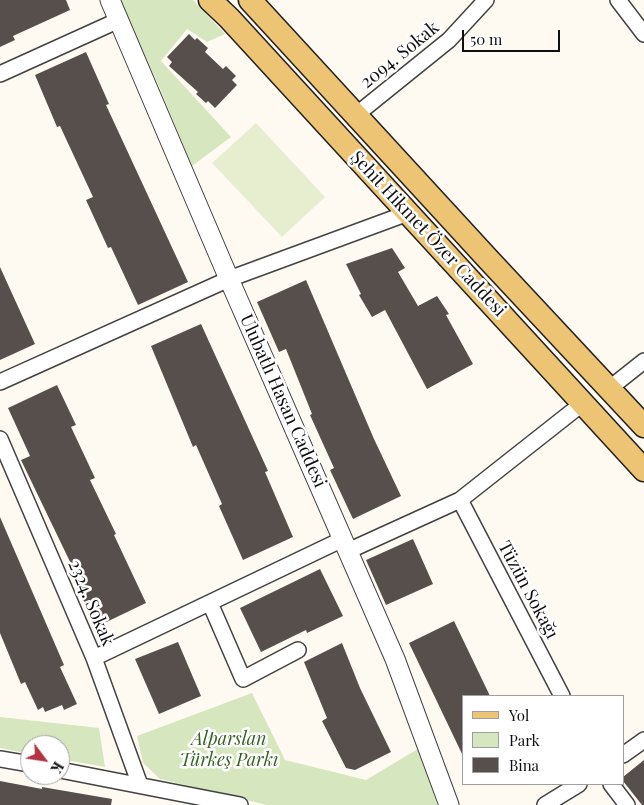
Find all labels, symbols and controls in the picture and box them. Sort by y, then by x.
street label: 2094. Sokak [356,17,444,93]
scale bar [464,20,562,52]
text: 50 m [470,29,502,49]
street label: Şehit Hikmet Özer Caddesi [346,147,510,321]
street label: Ulubatlı Hasan Caddesi [235,311,331,491]
street label: Tüzün Sokağı [493,537,563,643]
street label: 2324. Sokak [63,557,119,649]
legend [462,695,624,785]
text: Yol [509,705,529,725]
park label: Alparslan Türkeş Parkı [180,728,278,771]
text: Park [509,730,540,750]
north arrow [20,735,70,785]
text: Bina [509,755,539,775]
text: K [47,758,68,777]

